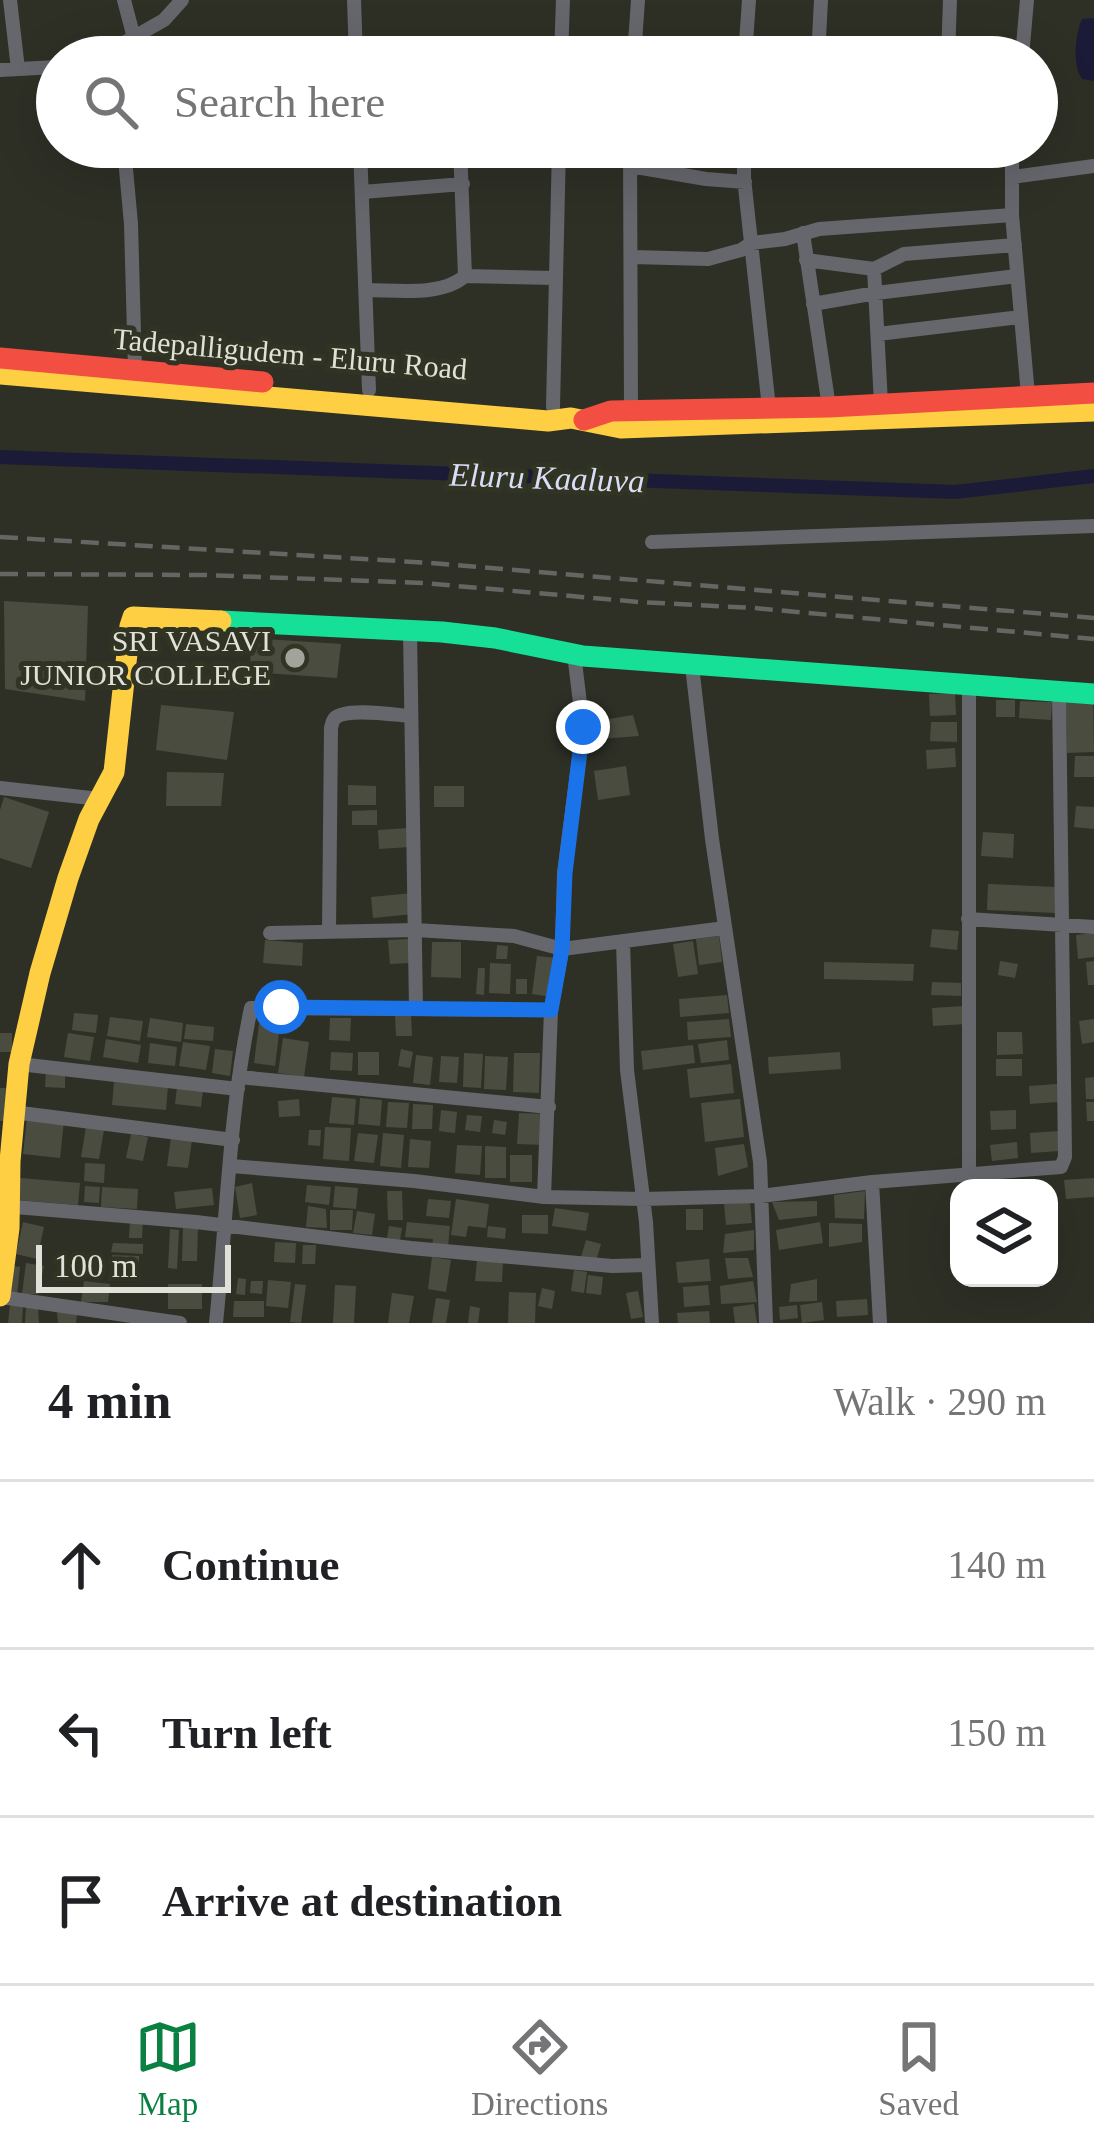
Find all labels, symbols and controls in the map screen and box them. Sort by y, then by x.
search box [36,36,1058,168]
icon: search [78,69,144,135]
text: Search here [174,77,385,127]
street label: Tadepalligudem - Eluru Road [112,322,468,385]
water label: Eluru Kaaluva [448,457,645,499]
place label: SRI VASAVI JUNIOR COLLEGE [20,624,271,691]
marker: SRI VASAVI JUNIOR COLLEGE [282,645,308,671]
route end [556,700,610,754]
route start [254,980,308,1034]
map controls [950,1179,1058,1287]
button: layers [950,1179,1058,1287]
scale bar [36,1239,231,1292]
text: 100 m [54,1248,137,1284]
text: 4 min [48,1373,171,1429]
text: Walk · 290 m [834,1380,1046,1423]
icon: ahead [48,1532,114,1598]
text: Continue [162,1540,340,1590]
text: 140 m [947,1543,1046,1586]
icon: left [48,1700,114,1766]
text: Turn left [162,1708,332,1758]
text: 150 m [947,1711,1046,1754]
icon: arrive [48,1868,114,1934]
text: Arrive at destination [162,1876,562,1926]
tab: Map [135,2014,201,2123]
tab: Directions [471,2014,608,2123]
tab: Saved [878,2014,959,2123]

